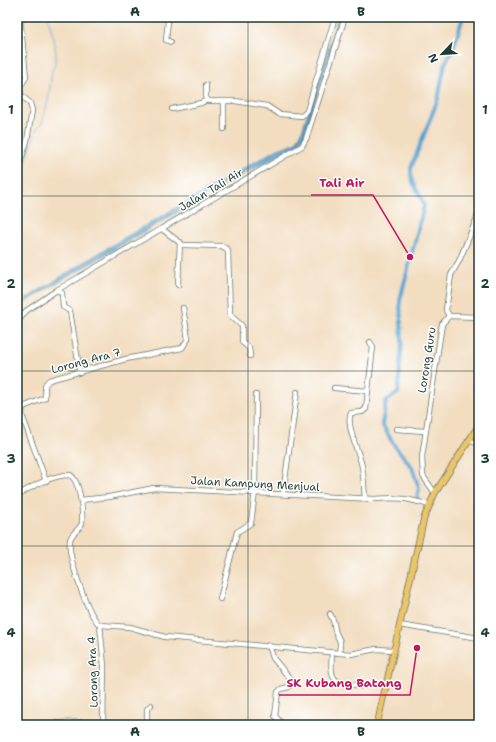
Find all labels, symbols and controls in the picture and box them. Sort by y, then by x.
text: A [130,3,140,20]
text: B [357,3,365,20]
north arrow [422,34,462,74]
text: N [425,51,442,65]
text: 1 [8,101,14,118]
text: 1 [482,101,488,118]
street label: Jalan Tali Air [176,165,246,215]
callout: Tali Air [311,171,373,195]
text: Tali Air [319,175,365,191]
text: 2 [6,275,16,292]
text: 2 [480,275,490,292]
street label: Lorong Guru [414,326,440,394]
street label: Lorong Ara 7 [50,344,123,377]
text: 3 [6,450,16,467]
text: 3 [480,450,490,467]
street label: Jalan Kampung Menjual [190,473,321,495]
text: 4 [6,624,16,641]
text: 4 [480,624,490,641]
street label: Lorong Ara 4 [84,636,102,708]
callout: SK Kubang Batang [279,671,410,695]
text: SK Kubang Batang [286,675,402,691]
text: A [130,723,140,740]
text: B [357,723,365,740]

